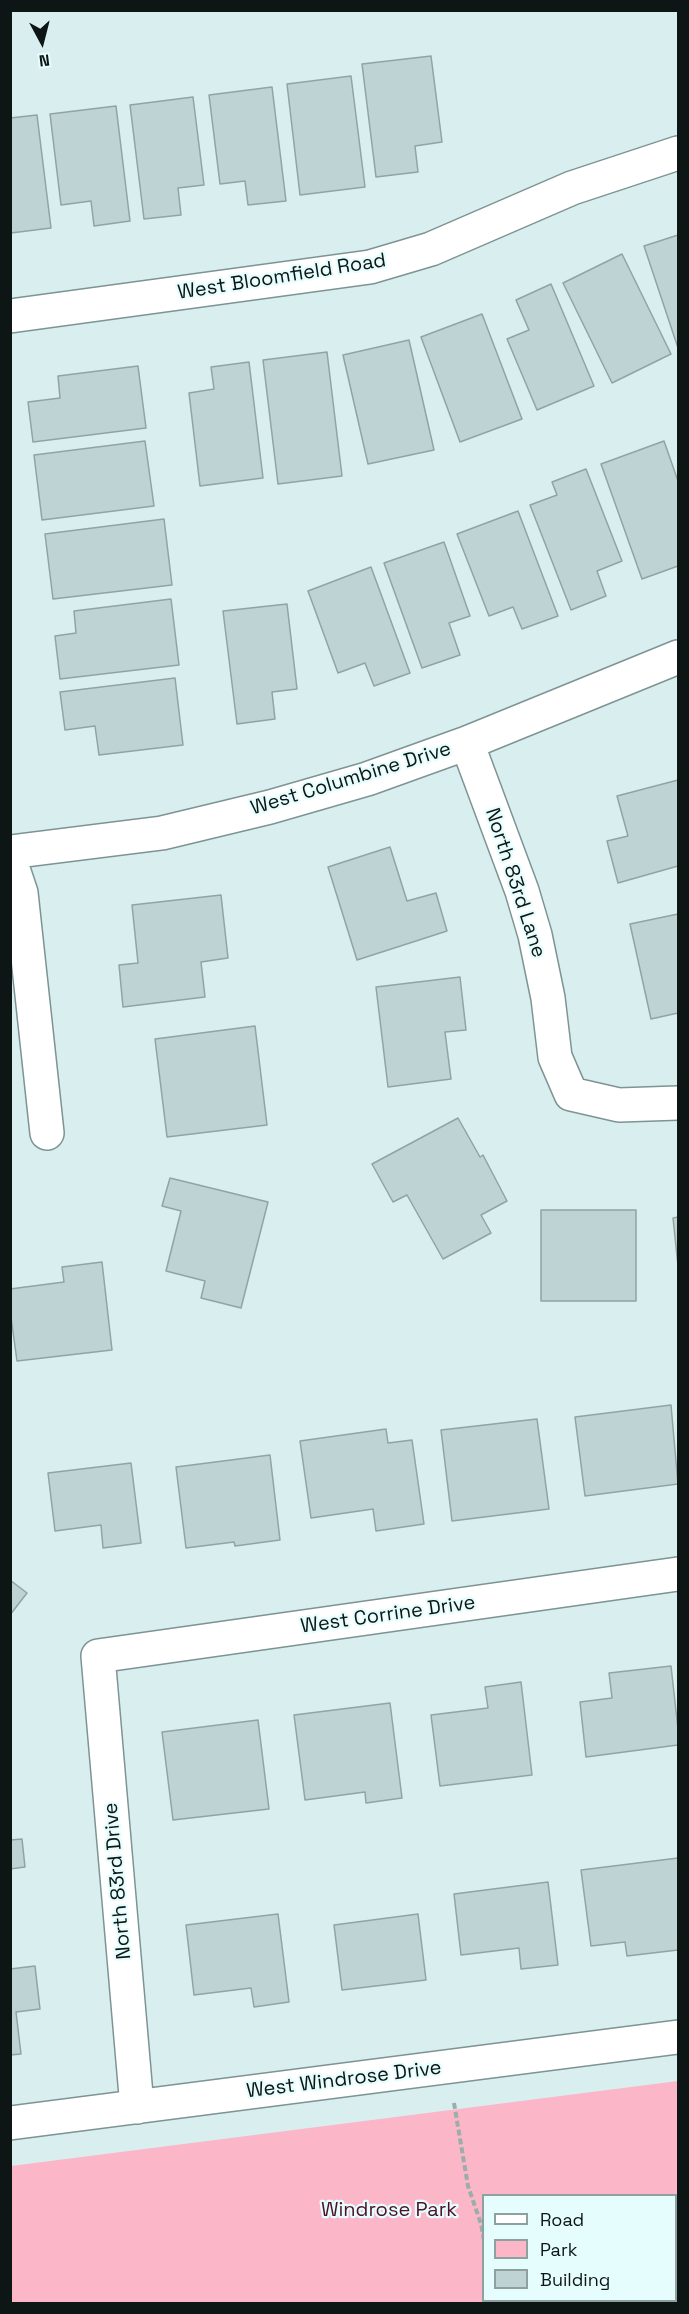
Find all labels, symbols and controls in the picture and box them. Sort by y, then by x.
north arrow [12,12,72,72]
text: N [38,49,51,71]
street label: West Bloomfield Road [176,249,388,305]
street label: West Columbine Drive [248,737,454,821]
street label: North 83rd Lane [479,805,551,961]
street label: West Corrine Drive [299,1591,477,1639]
street label: North 83rd Drive [99,1802,137,1960]
street label: West Windrose Drive [245,2056,443,2104]
legend [482,2194,677,2302]
park label: Windrose Park [321,2199,457,2223]
text: Road [540,2208,584,2231]
text: Park [540,2238,577,2261]
text: Building [540,2268,610,2291]

